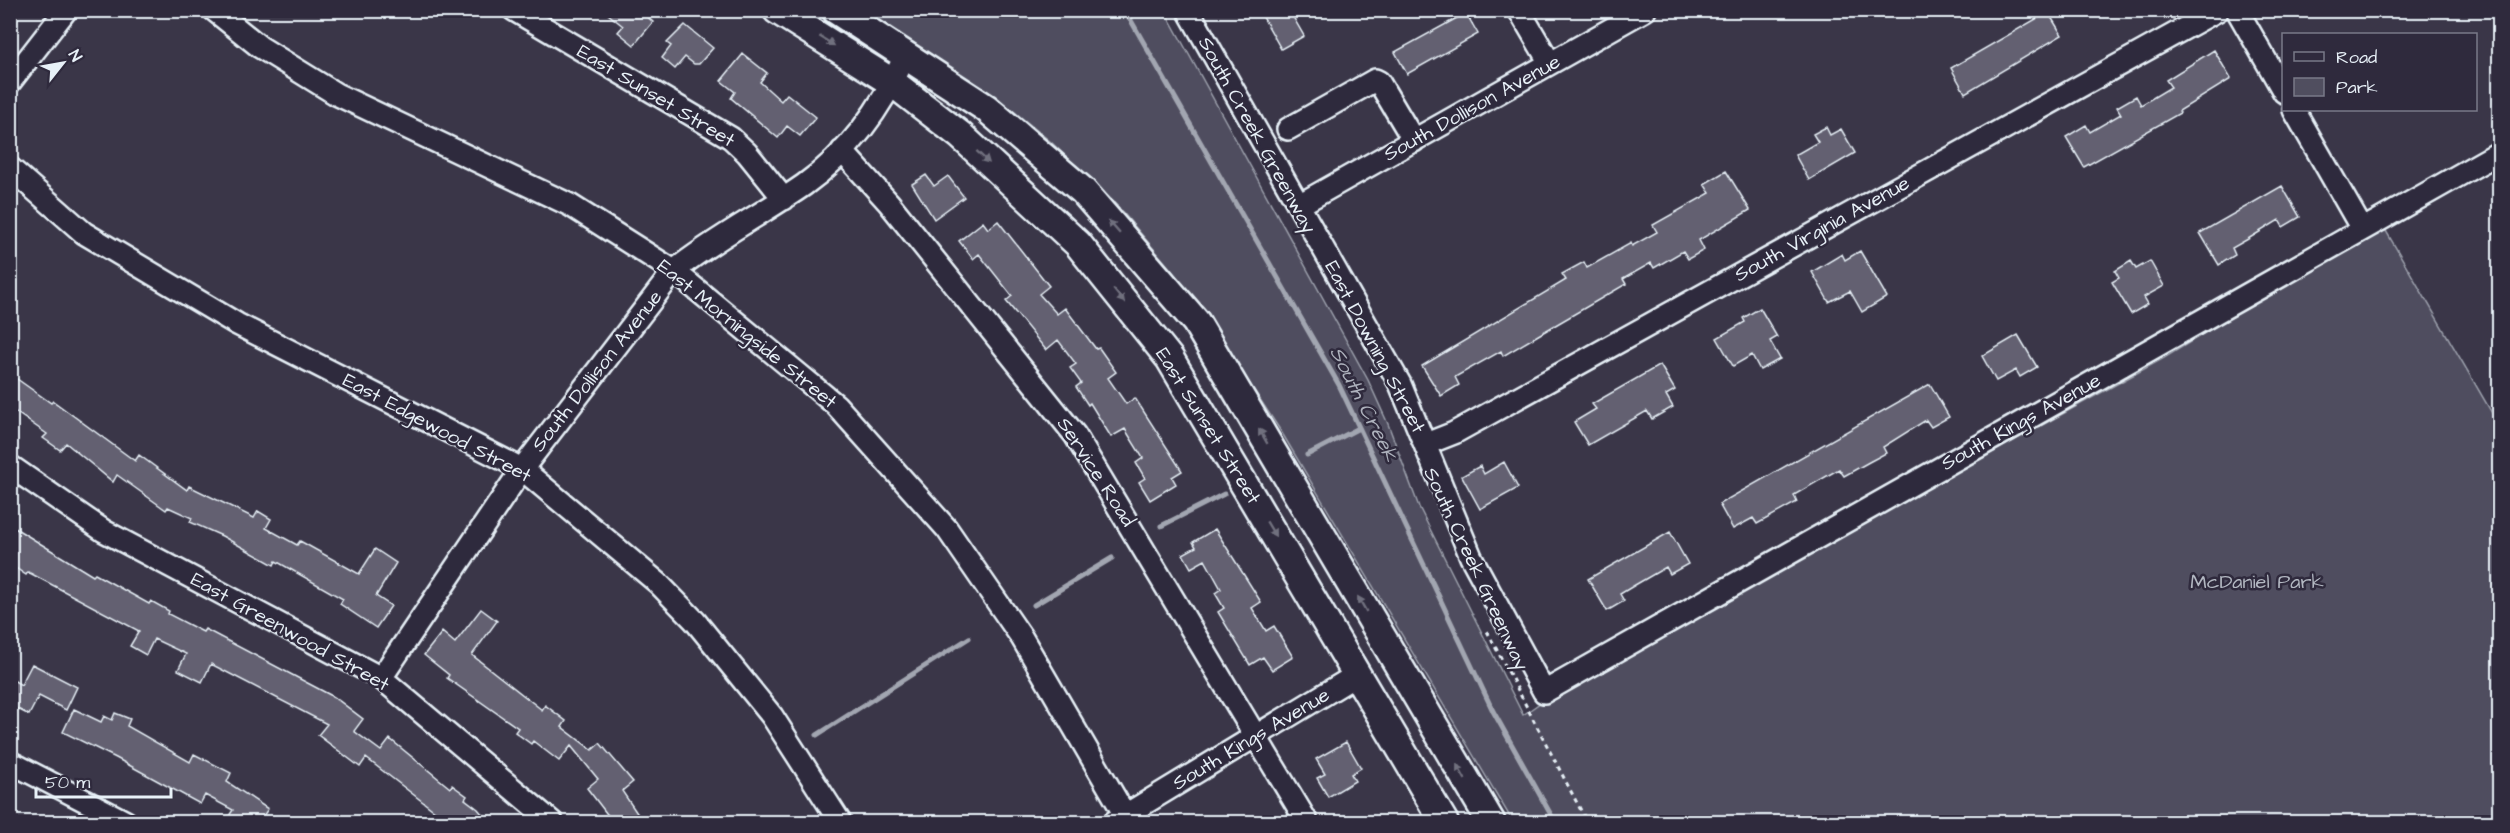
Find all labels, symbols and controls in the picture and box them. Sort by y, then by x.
street label: South Creek Greenway [1190,31,1323,239]
north arrow [33,33,93,93]
legend [2282,33,2477,111]
one-way arrow [819,36,835,47]
street label: East Sunset Street [572,38,740,154]
text: Road [2336,45,2377,70]
text: N [63,46,87,66]
street label: South Dollison Avenue [1379,48,1566,168]
text: Park [2336,75,2378,100]
one-way arrow [976,150,991,164]
street label: South Virginia Avenue [1729,169,1915,290]
one-way arrow [1108,220,1121,235]
street label: East Morningside Street [650,253,843,416]
street label: East Downing Street [1317,256,1432,439]
street label: South Dollison Avenue [525,284,669,458]
one-way arrow [1113,288,1125,303]
street label: East Sunset Street [1148,342,1268,510]
water label: South Creek [1323,342,1406,467]
street label: East Edgewood Street [337,366,536,491]
street label: South Kings Avenue [1936,366,2107,478]
street label: Service Road [1050,412,1142,532]
one-way arrow [1258,428,1269,444]
street label: South Creek Greenway [1416,463,1535,676]
one-way arrow [1266,521,1277,537]
street label: East Greenwood Street [186,566,394,698]
park label: McDaniel Park [2190,568,2324,596]
one-way arrow [1357,596,1368,612]
street label: South Kings Avenue [1167,681,1335,798]
scale bar [36,761,171,799]
one-way arrow [1456,764,1467,780]
text: 50 m [45,770,90,795]

